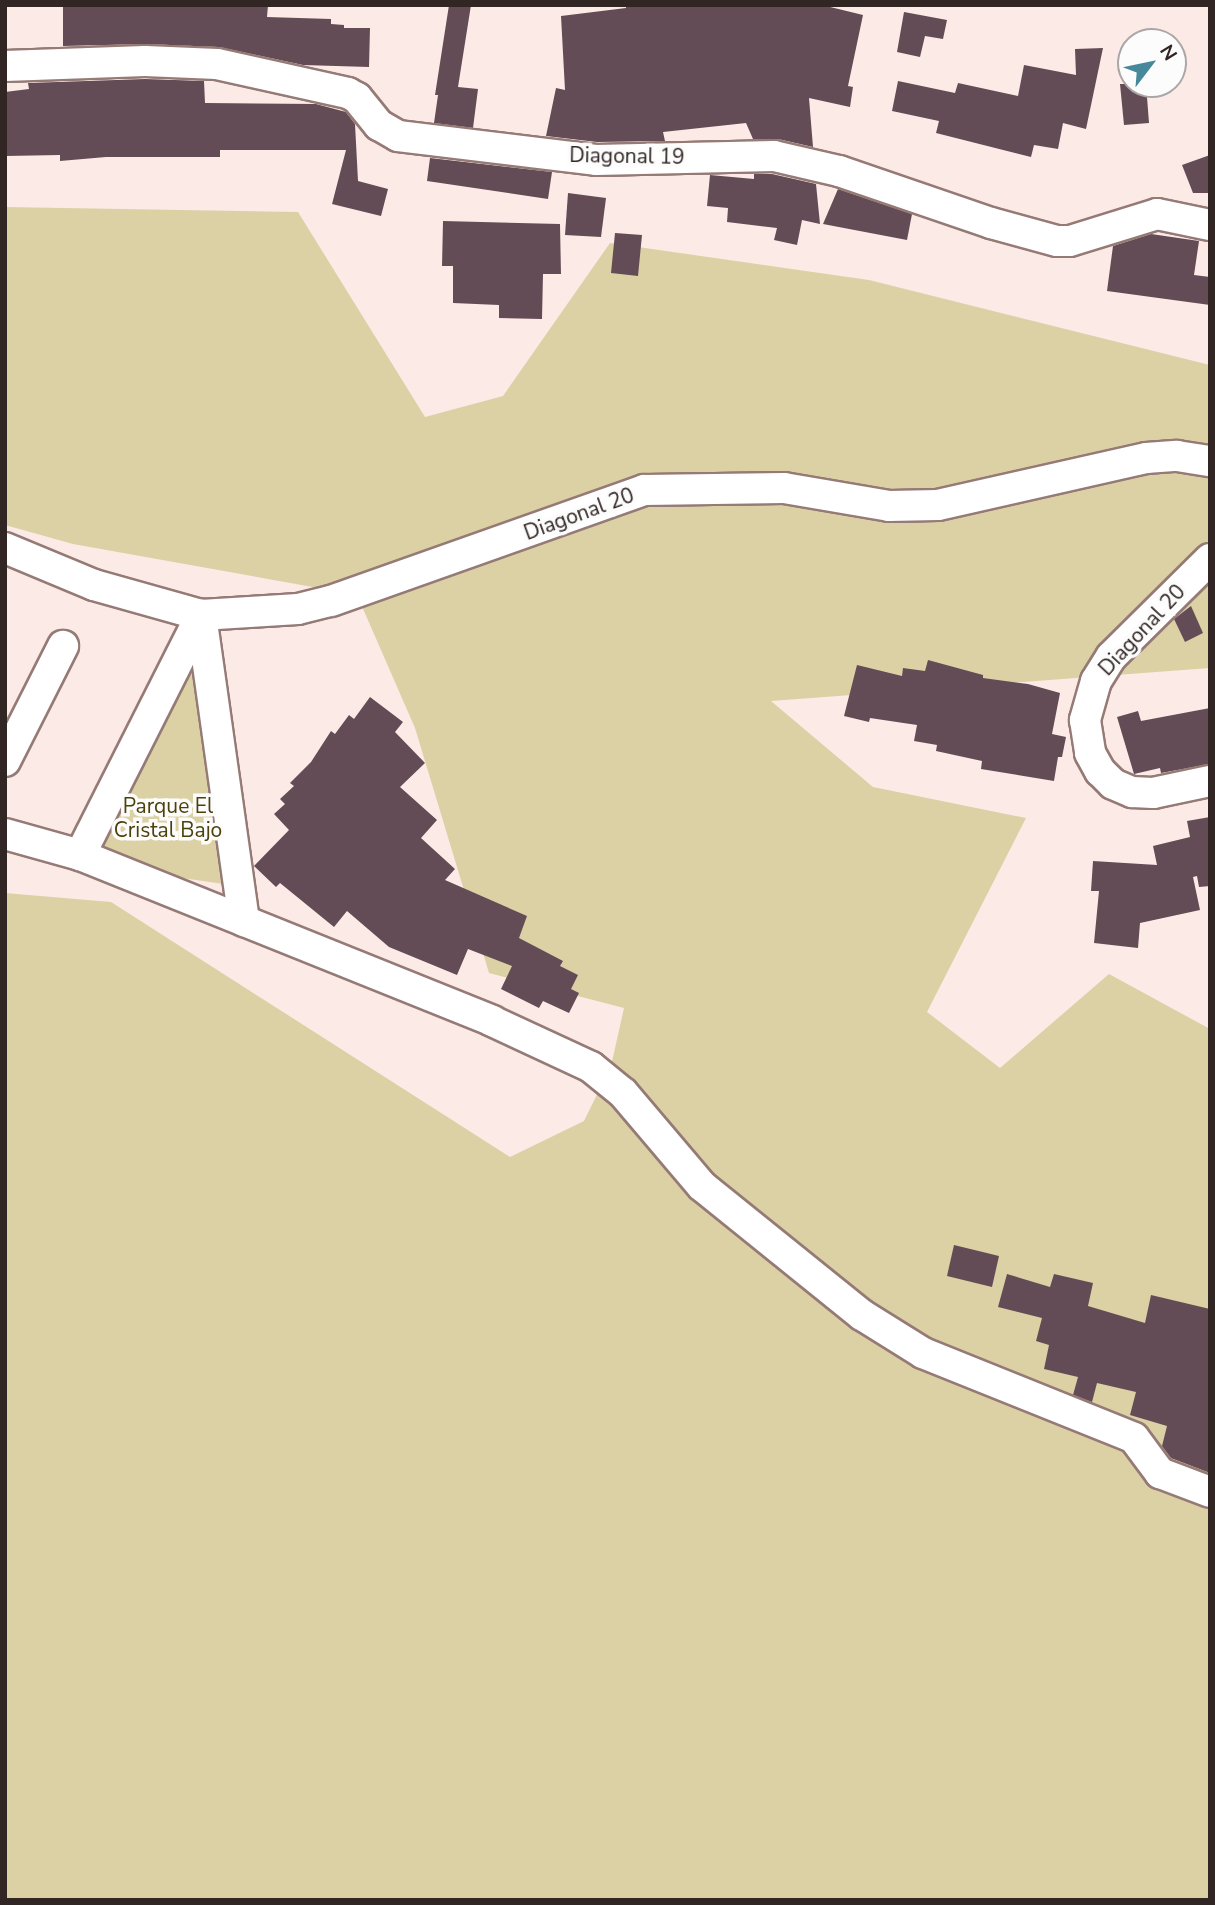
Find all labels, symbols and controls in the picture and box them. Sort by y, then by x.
north arrow [1117,28,1187,98]
text: N [1153,40,1183,66]
street label: Diagonal 19 [569,142,685,170]
street label: Diagonal 20 [520,482,638,546]
street label: Diagonal 20 [1093,579,1191,681]
park label: Parque El Cristal Bajo [114,793,222,843]

